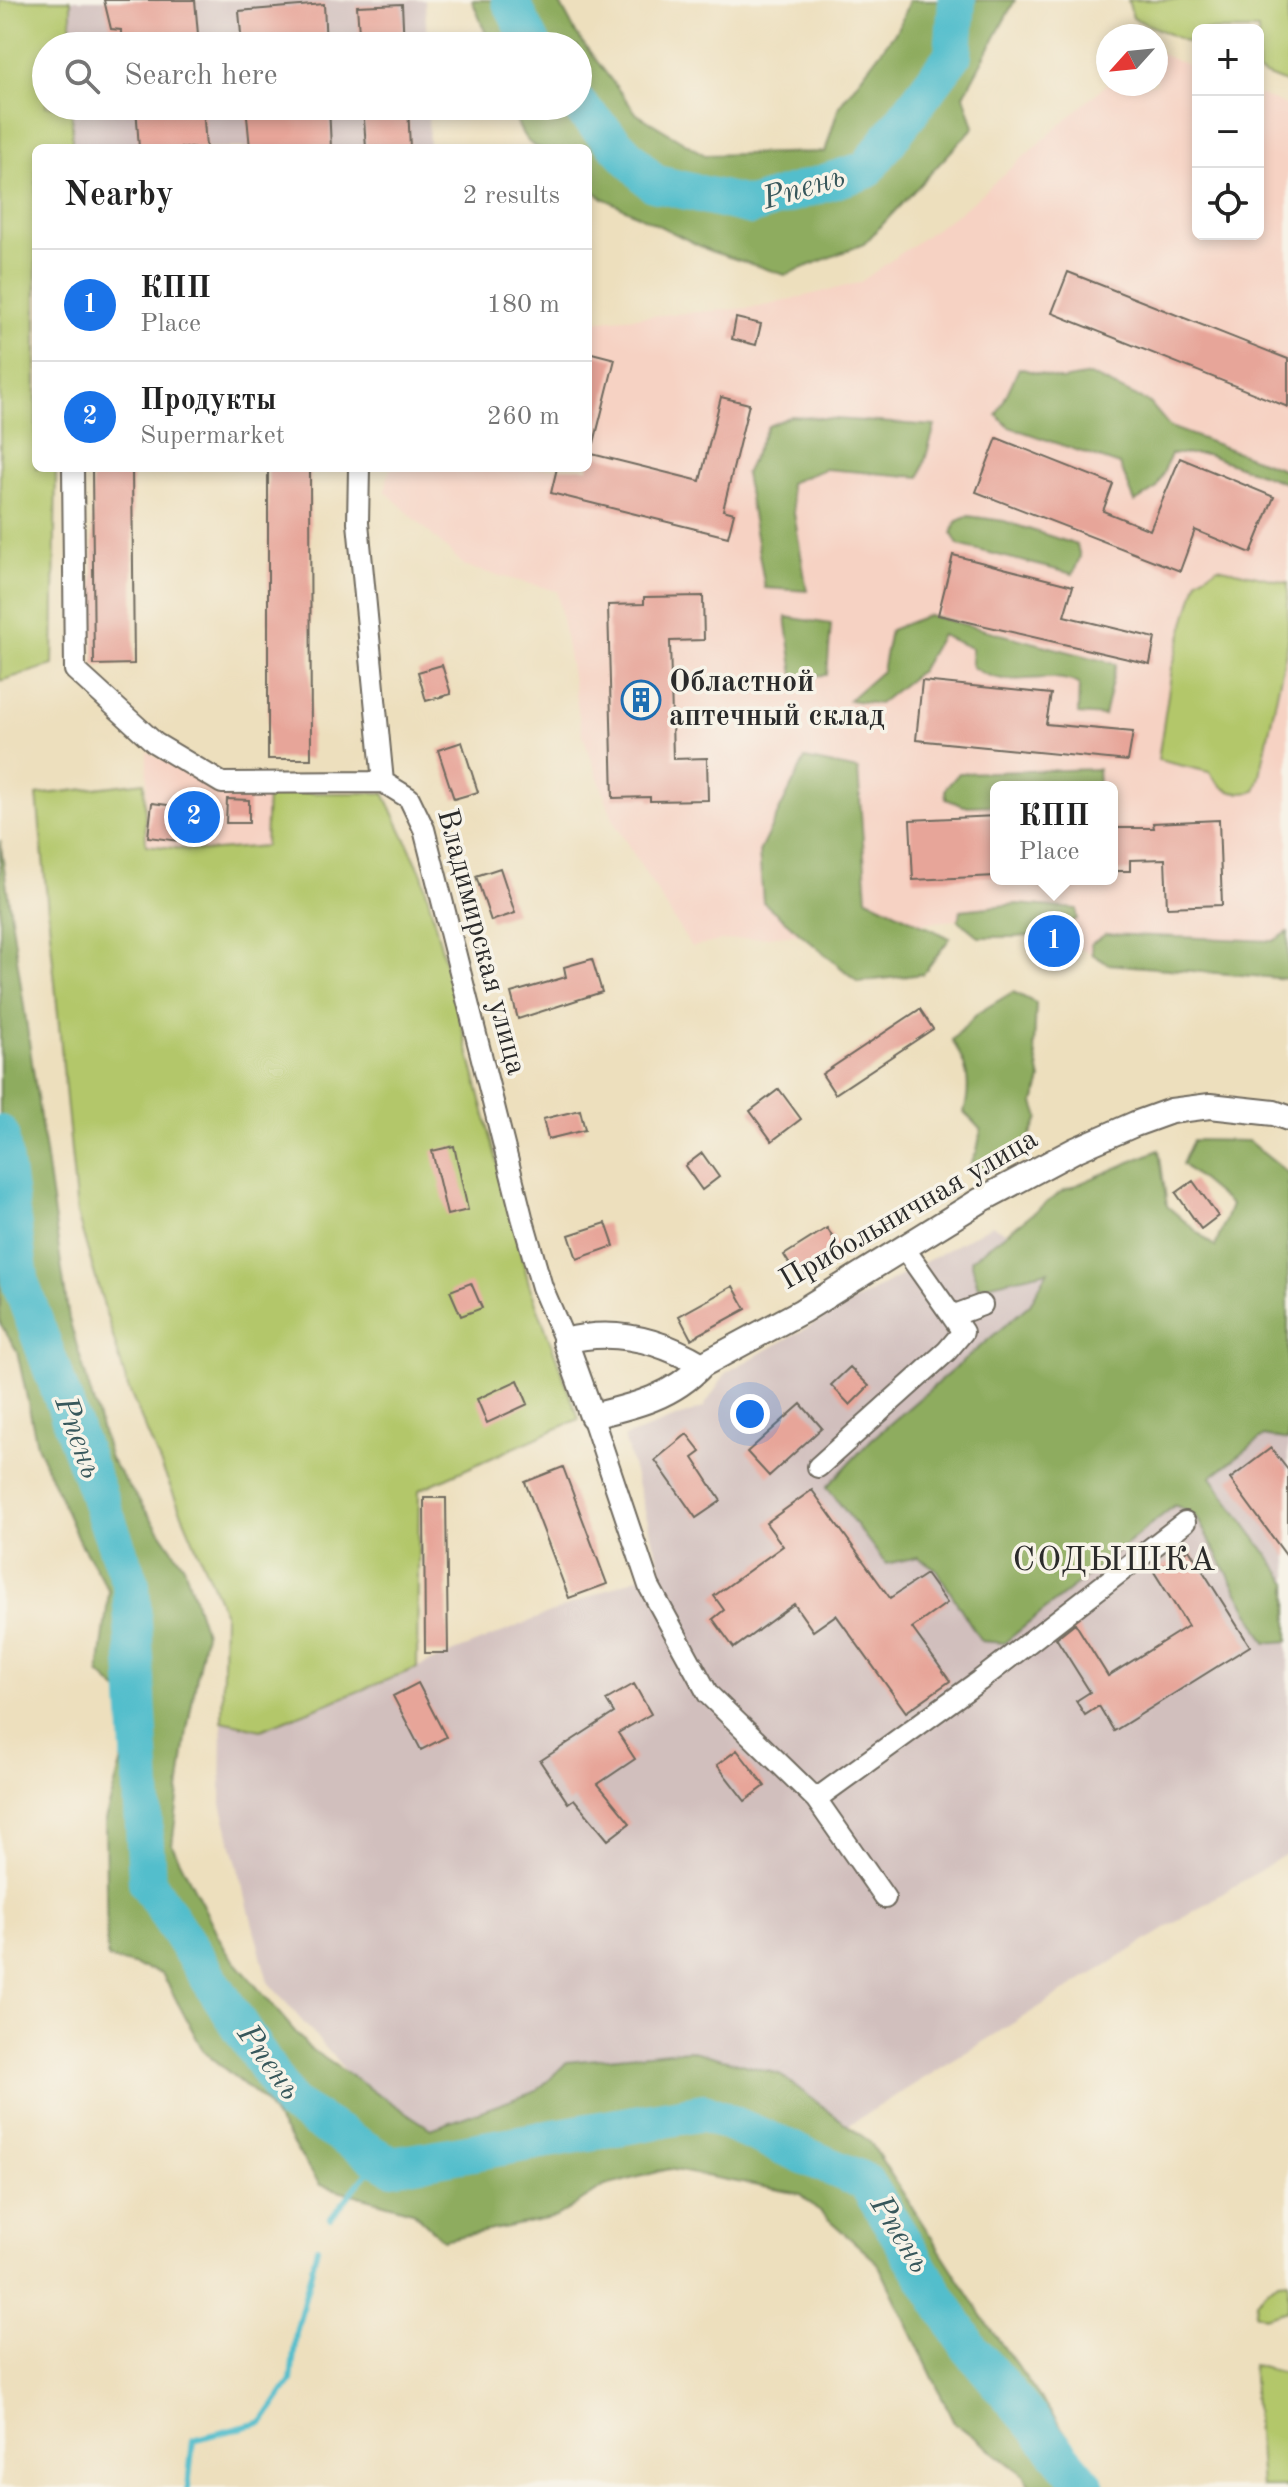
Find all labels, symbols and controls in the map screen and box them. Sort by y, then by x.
north arrow [1096,24,1168,96]
map controls [1192,24,1264,240]
button: + [1192,24,1264,96]
search box [32,32,592,120]
icon: search [60,54,104,98]
text: Search here [124,61,278,91]
button: − [1192,96,1264,168]
water label: Рпень [758,161,849,217]
button: locate [1192,168,1264,240]
text: Nearby [64,179,174,213]
text: 2 results [462,183,560,209]
text: КПП [140,274,211,304]
text: 1 [82,292,98,318]
text: 180 m [487,292,560,318]
text: Place [140,311,201,337]
text: Продукты [140,386,277,416]
text: 2 [82,404,98,430]
text: 260 m [487,404,560,430]
text: Supermarket [140,423,285,449]
place label: Областной аптечный склад [669,668,885,732]
building icon: Областной аптечный склад [620,679,662,721]
popup [990,781,1118,885]
pin: 2 [168,787,220,847]
text: КПП [1019,802,1089,832]
street label: Владимирская улица [431,806,531,1078]
text: Place [1019,839,1079,865]
pin: 1 [1028,911,1080,971]
street label: Прибольничная улица [775,1124,1043,1296]
water label: Рпень [47,1392,107,1483]
your location [730,1394,770,1434]
district label: СОДЫШКА [1012,1544,1218,1578]
water label: Рпень [229,2018,306,2107]
water label: Рпень [862,2190,935,2280]

